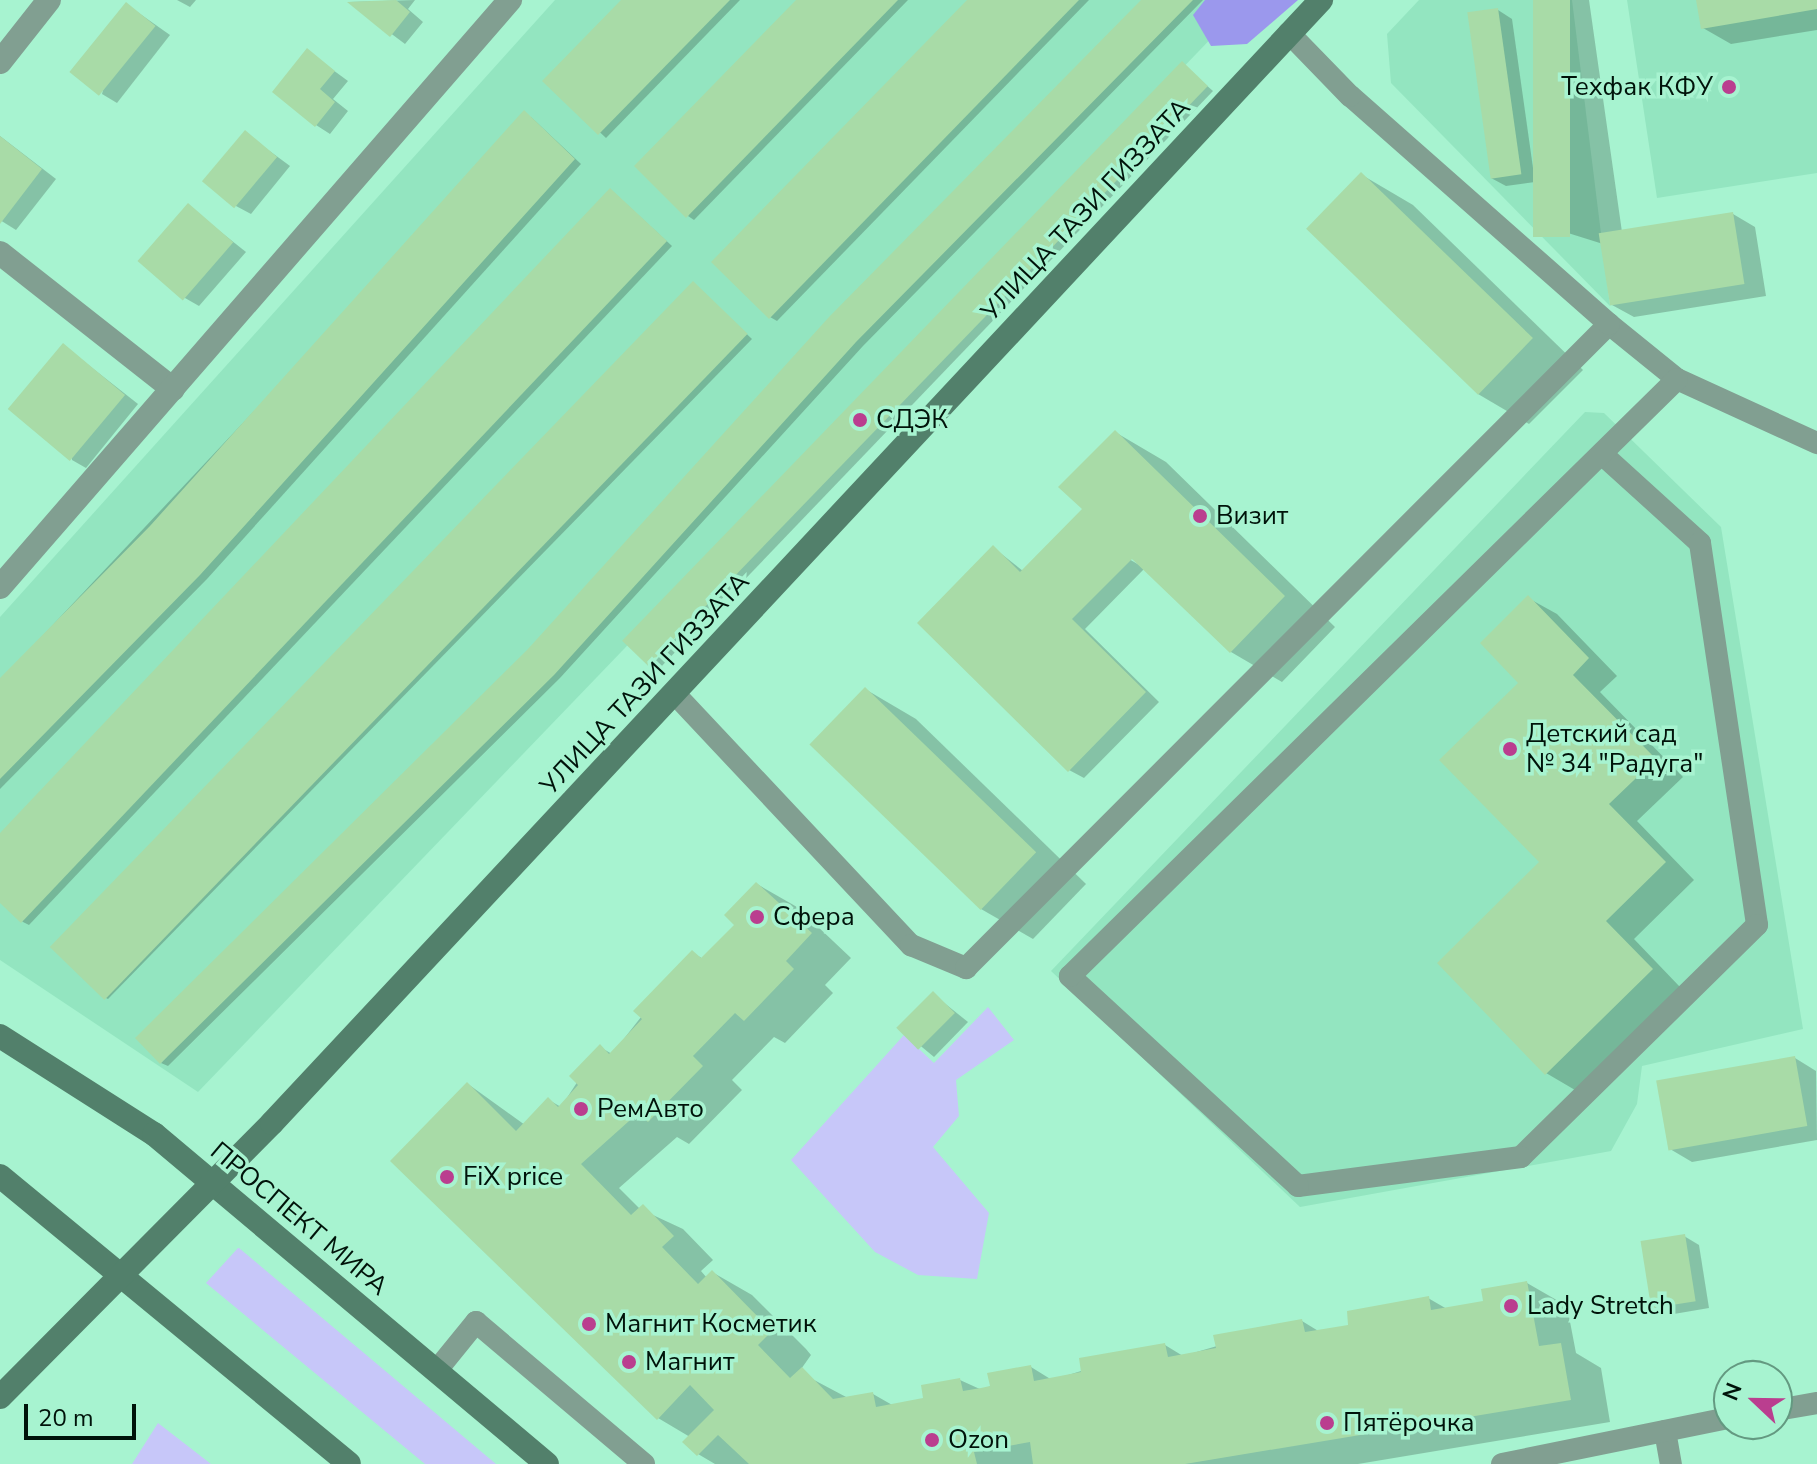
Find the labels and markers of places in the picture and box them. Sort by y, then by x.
place label: Техфак КФУ [1561,71,1713,103]
marker: Техфак КФУ [1720,78,1738,96]
place label: СДЭК [876,404,948,436]
marker: СДЭК [851,411,869,429]
place label: Визит [1216,500,1288,532]
marker: Визит [1191,507,1209,525]
place label: Детский сад № 34 "Радуга" [1526,718,1703,780]
marker: Детский сад № 34 "Радуга" [1501,740,1519,758]
place label: Сфера [773,901,855,933]
marker: Сфера [748,908,766,926]
place label: РемАвто [597,1093,704,1125]
marker: РемАвто [572,1100,590,1118]
place label: FiX price [463,1161,563,1193]
marker: FiX price [438,1168,456,1186]
place label: Lady Stretch [1527,1290,1674,1322]
marker: Lady Stretch [1502,1297,1520,1315]
place label: Магнит Косметик [605,1308,816,1340]
marker: Магнит Косметик [580,1315,598,1333]
place label: Магнит [645,1346,735,1378]
marker: Магнит [620,1353,638,1371]
place label: Пятёрочка [1343,1407,1474,1439]
marker: Пятёрочка [1318,1414,1336,1432]
place label: Ozon [948,1424,1009,1456]
marker: Ozon [923,1431,941,1449]

